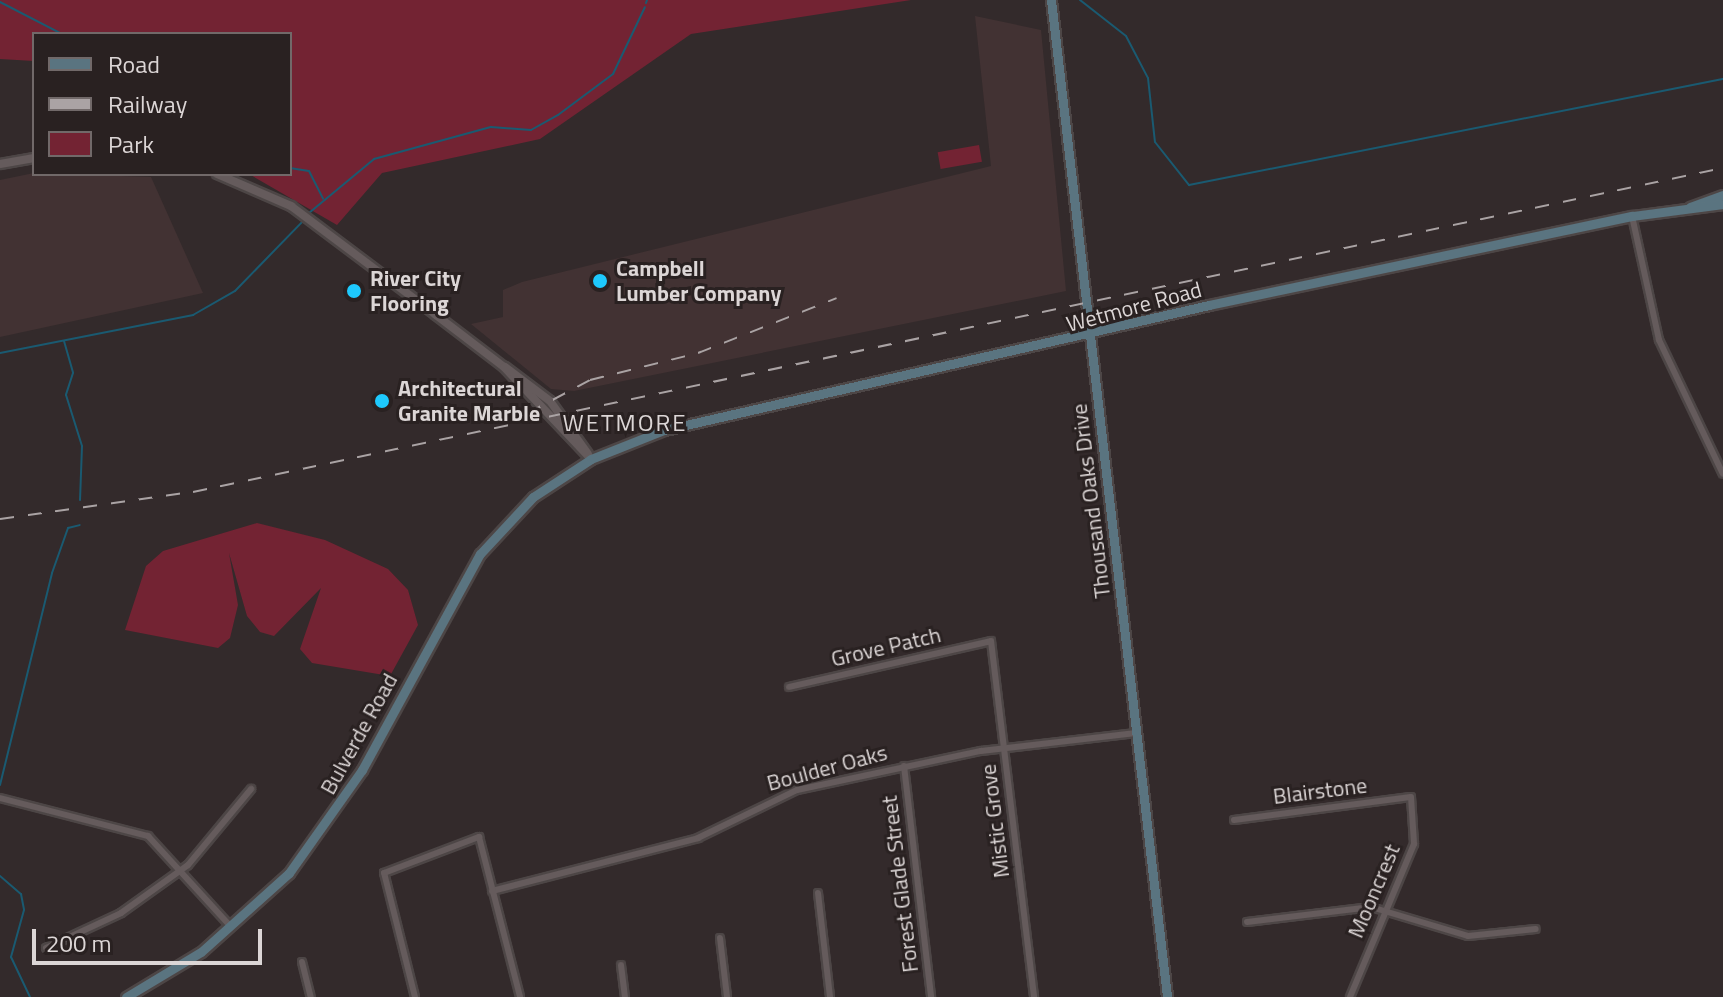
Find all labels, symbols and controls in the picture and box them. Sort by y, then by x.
legend [32,32,292,176]
text: Road [108,46,160,82]
text: Railway [108,86,187,122]
text: Park [108,126,154,162]
place label: Campbell Lumber Company [616,255,781,306]
place label: River City Flooring [370,265,461,316]
marker: Campbell Lumber Company [591,272,609,290]
street label: Wetmore Road [1064,276,1204,338]
marker: River City Flooring [345,282,363,300]
place label: Architectural Granite Marble [398,375,540,426]
marker: Architectural Granite Marble [373,392,391,410]
street label: Thousand Oaks Drive [1066,402,1116,600]
district label: WETMORE [562,409,688,437]
street label: Grove Patch [829,622,943,672]
street label: Bulverde Road [315,669,403,799]
street label: Boulder Oaks [764,739,890,797]
street label: Mistic Grove [975,763,1015,879]
street label: Blairstone [1271,772,1369,810]
street label: Forest Glade Street [876,794,924,974]
street label: Mooncrest [1342,840,1406,942]
scale bar [36,913,266,963]
text: 200 m [46,925,112,961]

